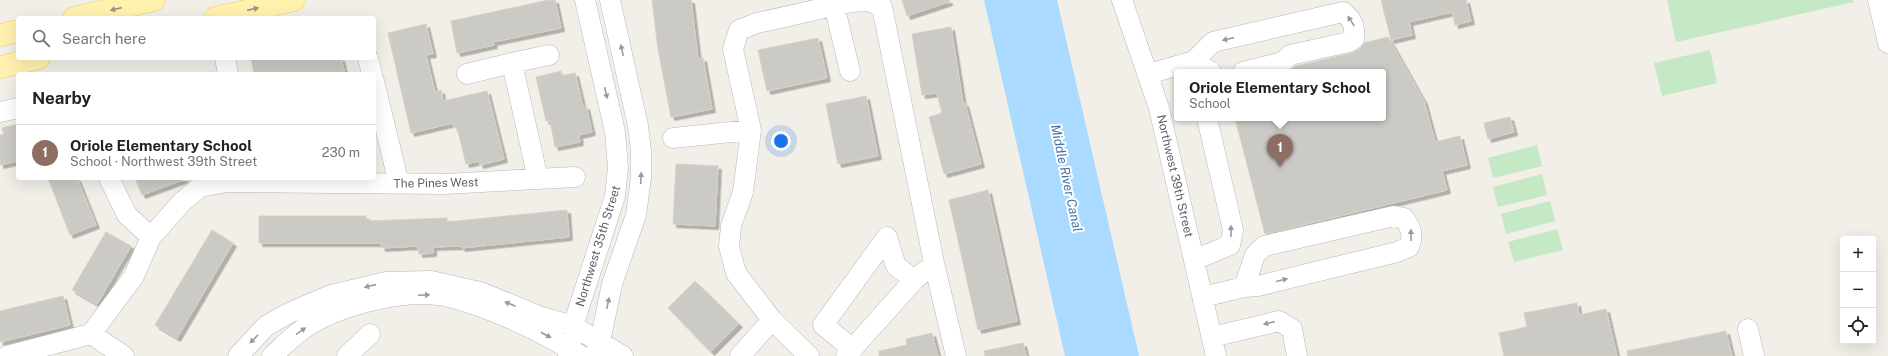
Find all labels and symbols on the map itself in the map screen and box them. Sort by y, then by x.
one-way arrow [109,6,122,12]
one-way arrow [246,6,259,12]
one-way arrow [1347,15,1354,26]
one-way arrow [1221,36,1233,42]
one-way arrow [618,44,624,56]
one-way arrow [604,86,610,99]
street label: Northwest 39th Street [1154,113,1196,239]
water label: Middle River Canal [1048,123,1085,233]
your location [771,131,791,151]
pin: 1 [1267,134,1293,167]
one-way arrow [637,172,644,184]
street label: The Pines West [393,175,479,191]
street label: Northwest 35th Street [573,183,623,308]
one-way arrow [1228,224,1234,237]
one-way arrow [1408,228,1414,241]
one-way arrow [1276,277,1288,283]
one-way arrow [364,283,376,289]
one-way arrow [418,292,431,298]
one-way arrow [606,297,612,310]
one-way arrow [504,301,516,307]
one-way arrow [1263,321,1275,327]
one-way arrow [296,327,307,335]
one-way arrow [541,332,552,339]
one-way arrow [250,334,259,344]

